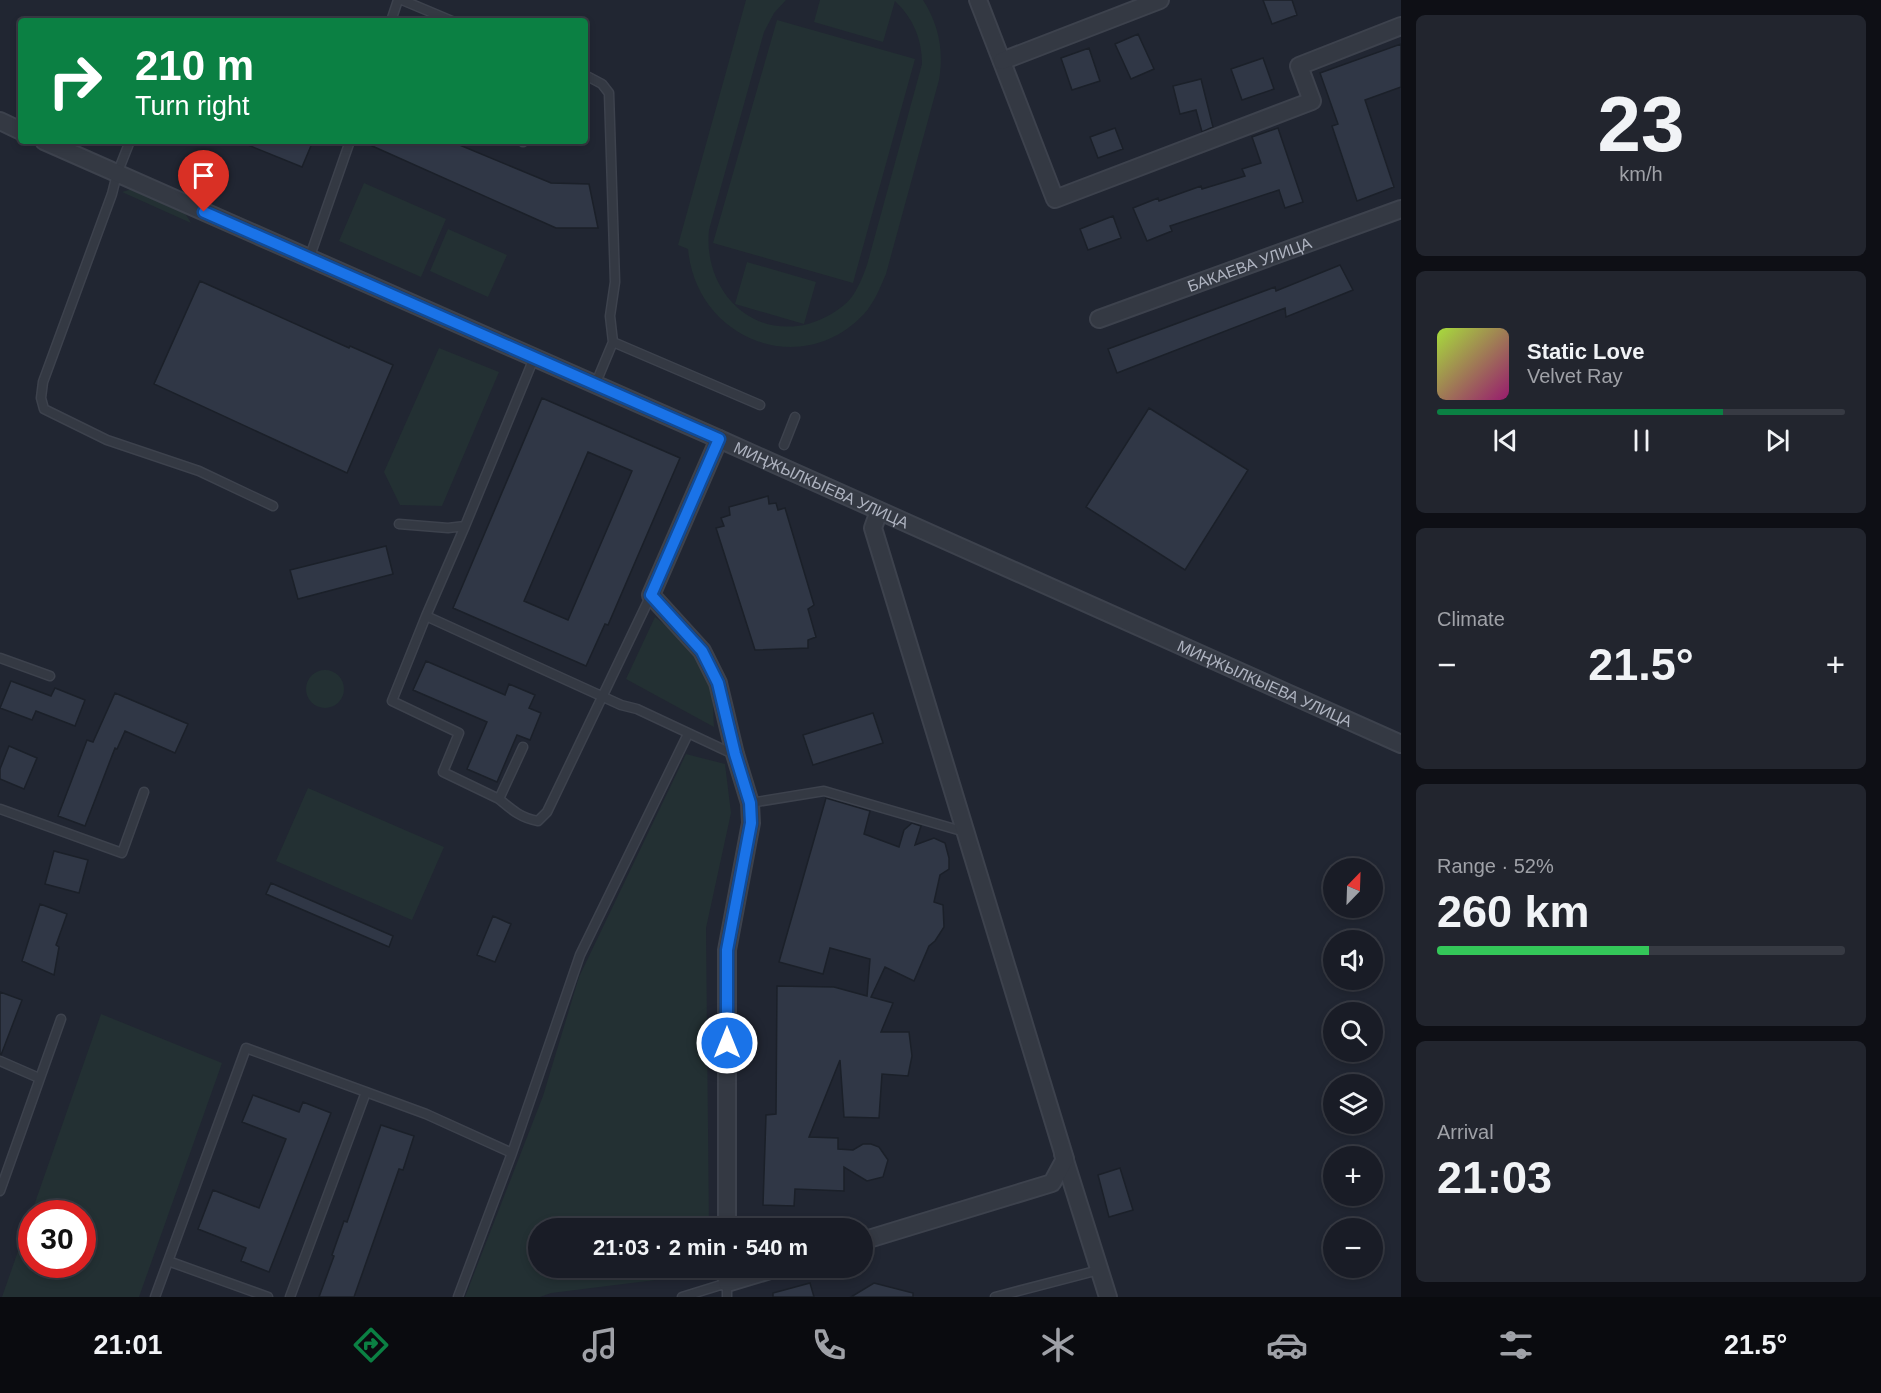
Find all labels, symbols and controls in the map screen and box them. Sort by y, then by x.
icon: right [36,42,114,120]
text: 210 m [135,42,254,89]
text: 23 [1598,80,1684,168]
text: Turn right [135,91,250,121]
pin [178,150,229,212]
icon: arrive [187,159,220,192]
text: km/h [1619,163,1663,185]
street label: БАКАЕВА УЛИЦА [1185,234,1314,295]
text: Static Love [1527,339,1644,364]
text: Velvet Ray [1527,365,1623,387]
icon: previous [1489,424,1522,457]
icon: pause [1625,424,1658,457]
icon: next [1761,424,1794,457]
street label: МИҢЖЫЛКЫЕВА УЛИЦА [731,439,911,532]
text: Climate [1437,608,1505,630]
street label: МИҢЖЫЛКЫЕВА УЛИЦА [1175,637,1355,730]
text: 21.5° [1588,639,1694,690]
text: − [1437,646,1456,683]
text: + [1826,646,1845,683]
text: Range · 52% [1437,855,1554,877]
north arrow [1323,858,1383,918]
map controls [1323,858,1383,1278]
text: 260 km [1437,886,1590,937]
button: sound [1323,930,1383,990]
button: search [1323,1002,1383,1062]
position arrow [695,1011,759,1075]
button: layers [1323,1074,1383,1134]
text: Arrival [1437,1121,1494,1143]
button: + [1323,1146,1383,1206]
text: 21:03 [1437,1152,1552,1203]
speed limit sign: 30 [18,1200,96,1278]
button: − [1323,1218,1383,1278]
text: 21:03 · 2 min · 540 m [593,1235,808,1260]
icon: directions [350,1324,392,1366]
icon: music [579,1324,621,1366]
icon: phone [808,1324,850,1366]
icon: climate [1037,1324,1079,1366]
icon: car [1266,1324,1308,1366]
icon: filters [1495,1324,1537,1366]
text: 21:01 [94,1330,163,1360]
text: 21.5° [1724,1330,1787,1360]

